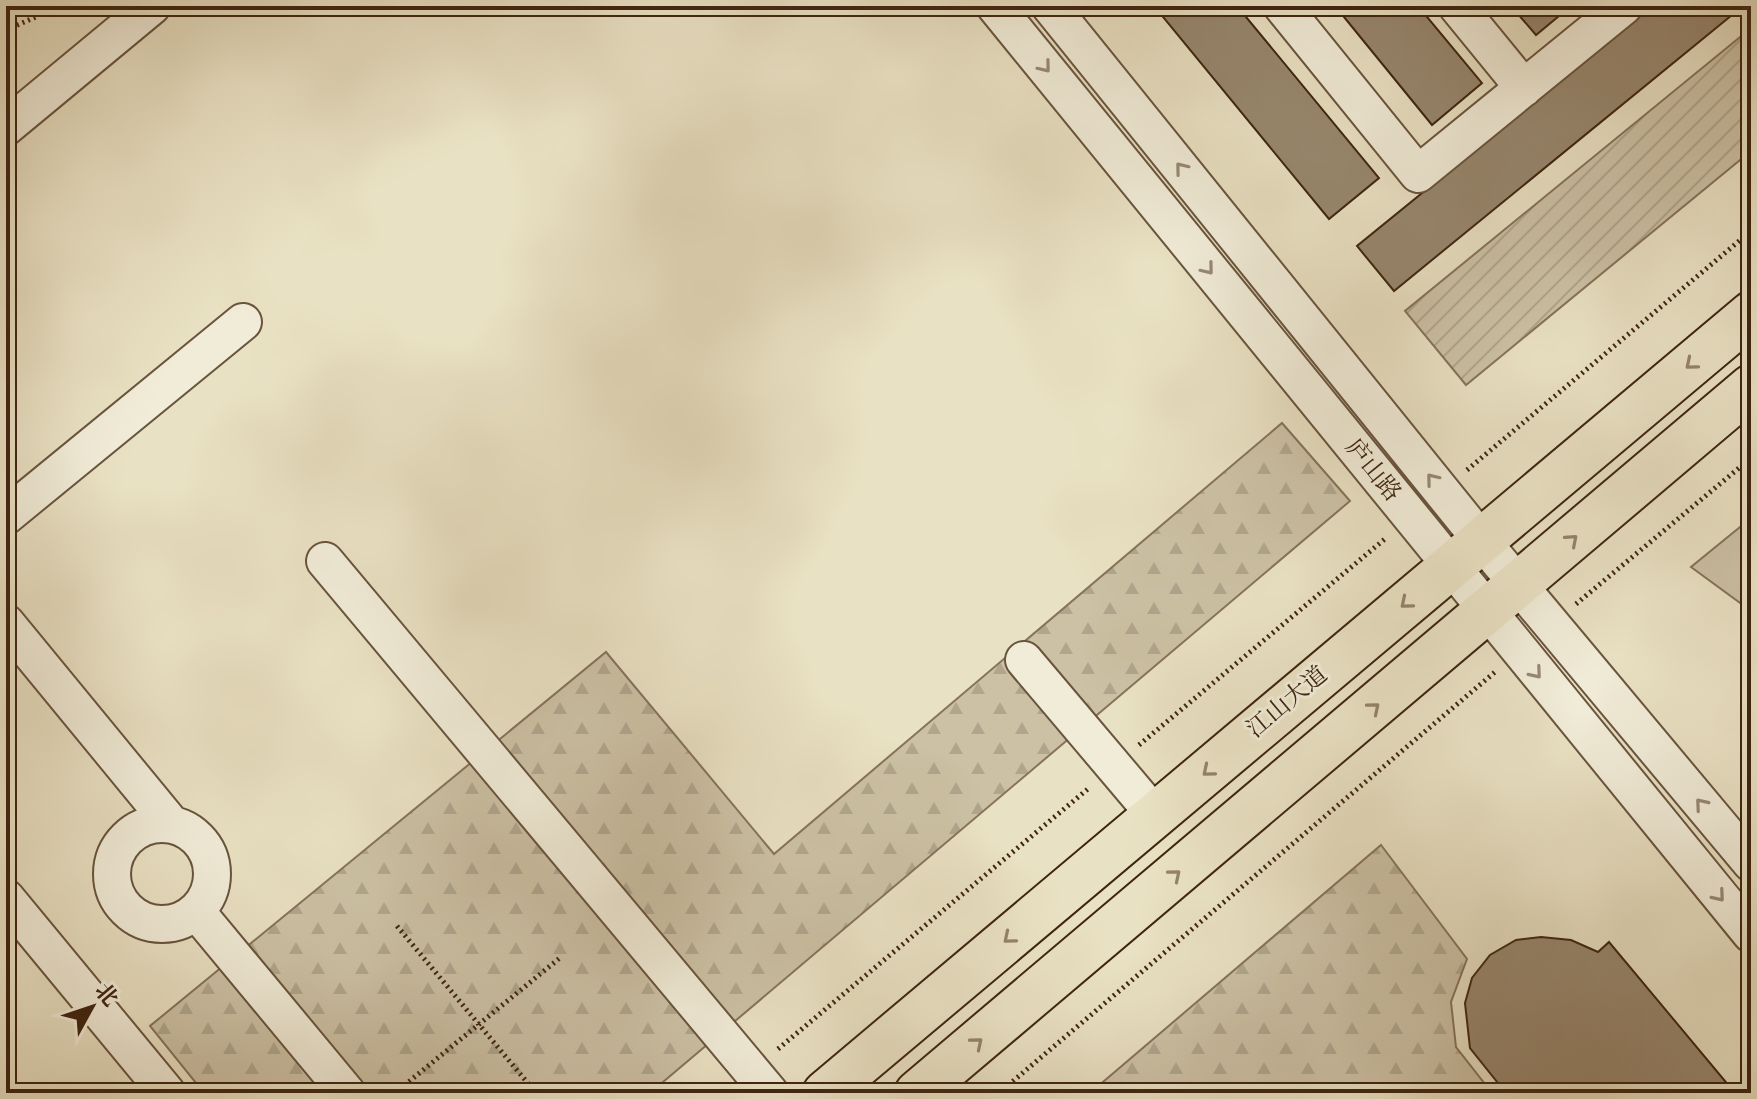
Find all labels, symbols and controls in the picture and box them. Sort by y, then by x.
one-way arrow [1035,57,1049,72]
one-way arrow [1176,163,1191,177]
one-way arrow [1199,259,1213,274]
one-way arrow [1686,354,1701,369]
street label: 庐山路 [1340,434,1406,507]
one-way arrow [1427,474,1442,488]
one-way arrow [1563,535,1578,549]
one-way arrow [1401,593,1416,608]
street label: 江山大道 [1242,661,1332,743]
one-way arrow [1526,664,1541,679]
one-way arrow [1365,703,1380,718]
one-way arrow [1202,761,1217,776]
one-way arrow [1696,798,1711,813]
one-way arrow [1166,870,1181,885]
one-way arrow [1710,886,1724,901]
one-way arrow [1003,928,1018,943]
north arrow [52,967,132,1047]
text: 北 [90,979,122,1011]
one-way arrow [967,1038,982,1053]

